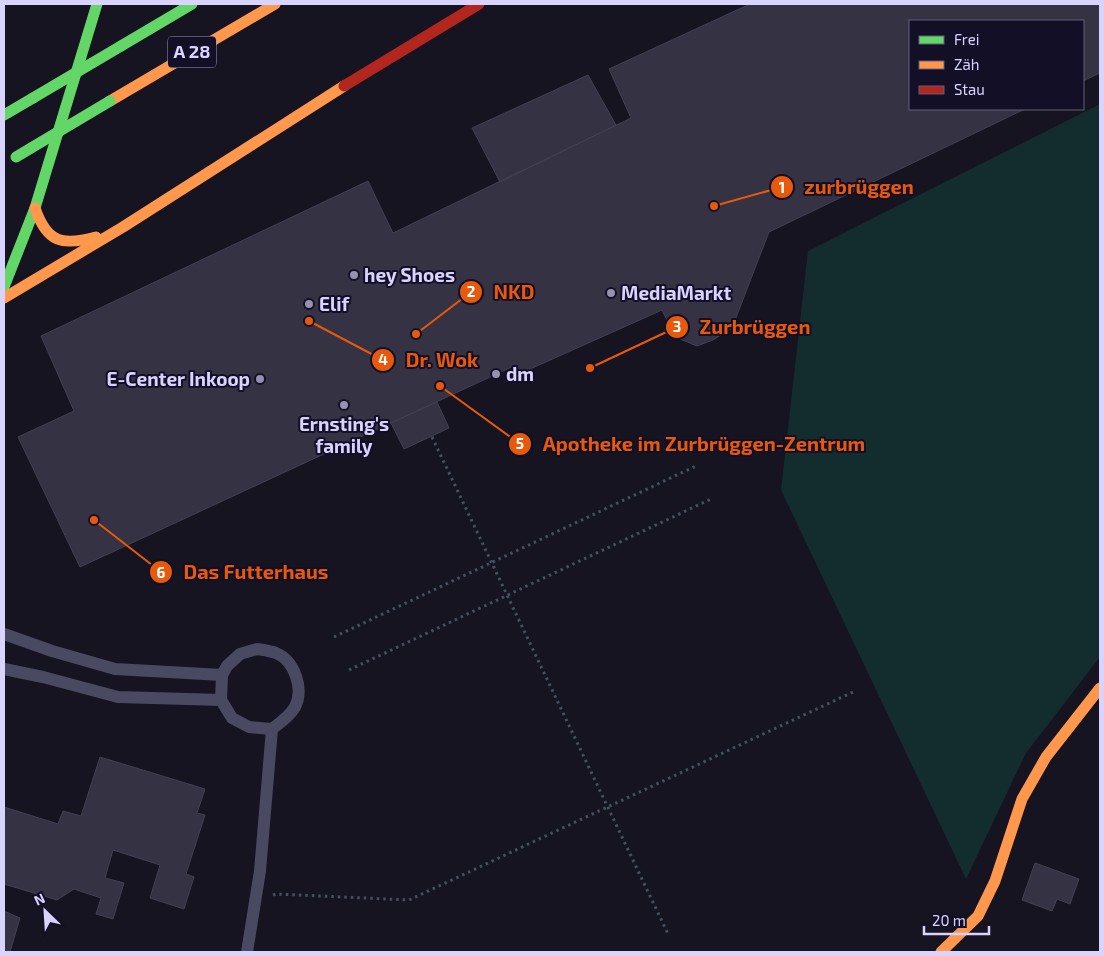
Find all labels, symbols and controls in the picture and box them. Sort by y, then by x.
legend [909,20,1084,110]
text: Frei [954,30,979,48]
road number: A 28 [168,36,216,68]
text: Zäh [954,55,979,73]
text: Stau [954,80,985,98]
callout: zurbrüggen [769,170,924,205]
text: zurbrüggen [804,174,914,198]
text: 1 [779,178,785,196]
place label: hey Shoes [364,263,455,287]
marker: hey Shoes [348,269,360,281]
callout: NKD [458,274,544,309]
text: NKD [494,279,534,303]
place label: MediaMarkt [621,281,731,304]
text: 2 [467,282,476,300]
marker: MediaMarkt [605,287,617,299]
place label: Elif [319,292,350,315]
marker: Elif [303,298,315,310]
callout: Zurbrüggen [664,309,820,344]
text: Zurbrüggen [700,314,810,338]
text: 3 [673,317,681,335]
callout: Dr. Wok [371,342,488,377]
text: Dr. Wok [406,347,479,371]
text: 4 [378,350,388,368]
place label: dm [506,362,534,385]
place label: E-Center Inkoop [106,367,250,390]
marker: dm [490,368,502,380]
marker: E-Center Inkoop [254,373,266,385]
marker: Ernsting's family [338,399,350,411]
place label: Ernsting's family [299,412,389,458]
callout: Apotheke im Zurbrüggen-Zentrum [508,427,875,462]
text: Apotheke im Zurbrüggen-Zentrum [543,431,865,455]
text: 5 [516,434,524,452]
callout: Das Futterhaus [149,555,339,590]
text: Das Futterhaus [184,559,328,583]
text: 6 [157,563,166,581]
north arrow [20,886,70,936]
text: N [31,889,47,909]
scale bar [924,904,989,936]
text: 20 m [932,911,966,929]

